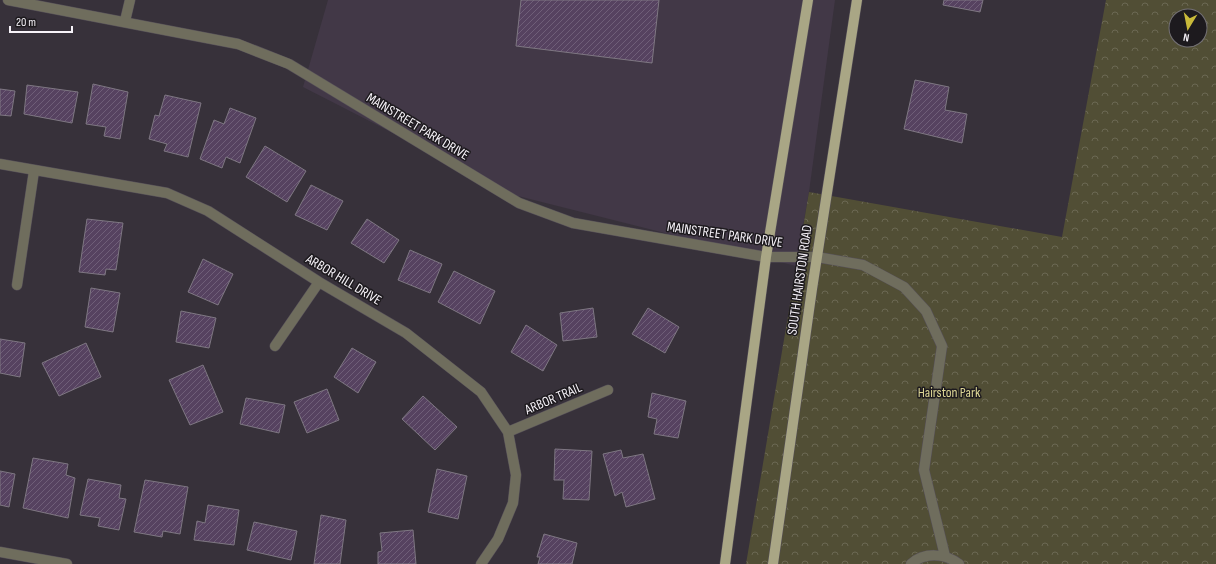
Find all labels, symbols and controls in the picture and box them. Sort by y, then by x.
scale bar [10,8,72,34]
north arrow [1168,8,1208,48]
text: 20 m [16,15,36,30]
text: N [1182,30,1190,44]
street label: MAINSTREET PARK DRIVE [363,89,472,164]
street label: MAINSTREET PARK DRIVE [666,218,784,251]
street label: SOUTH HAIRSTON ROAD [783,224,816,336]
street label: ARBOR HILL DRIVE [302,250,385,309]
street label: ARBOR TRAIL [521,379,584,418]
park label: Hairston Park [918,384,981,401]

